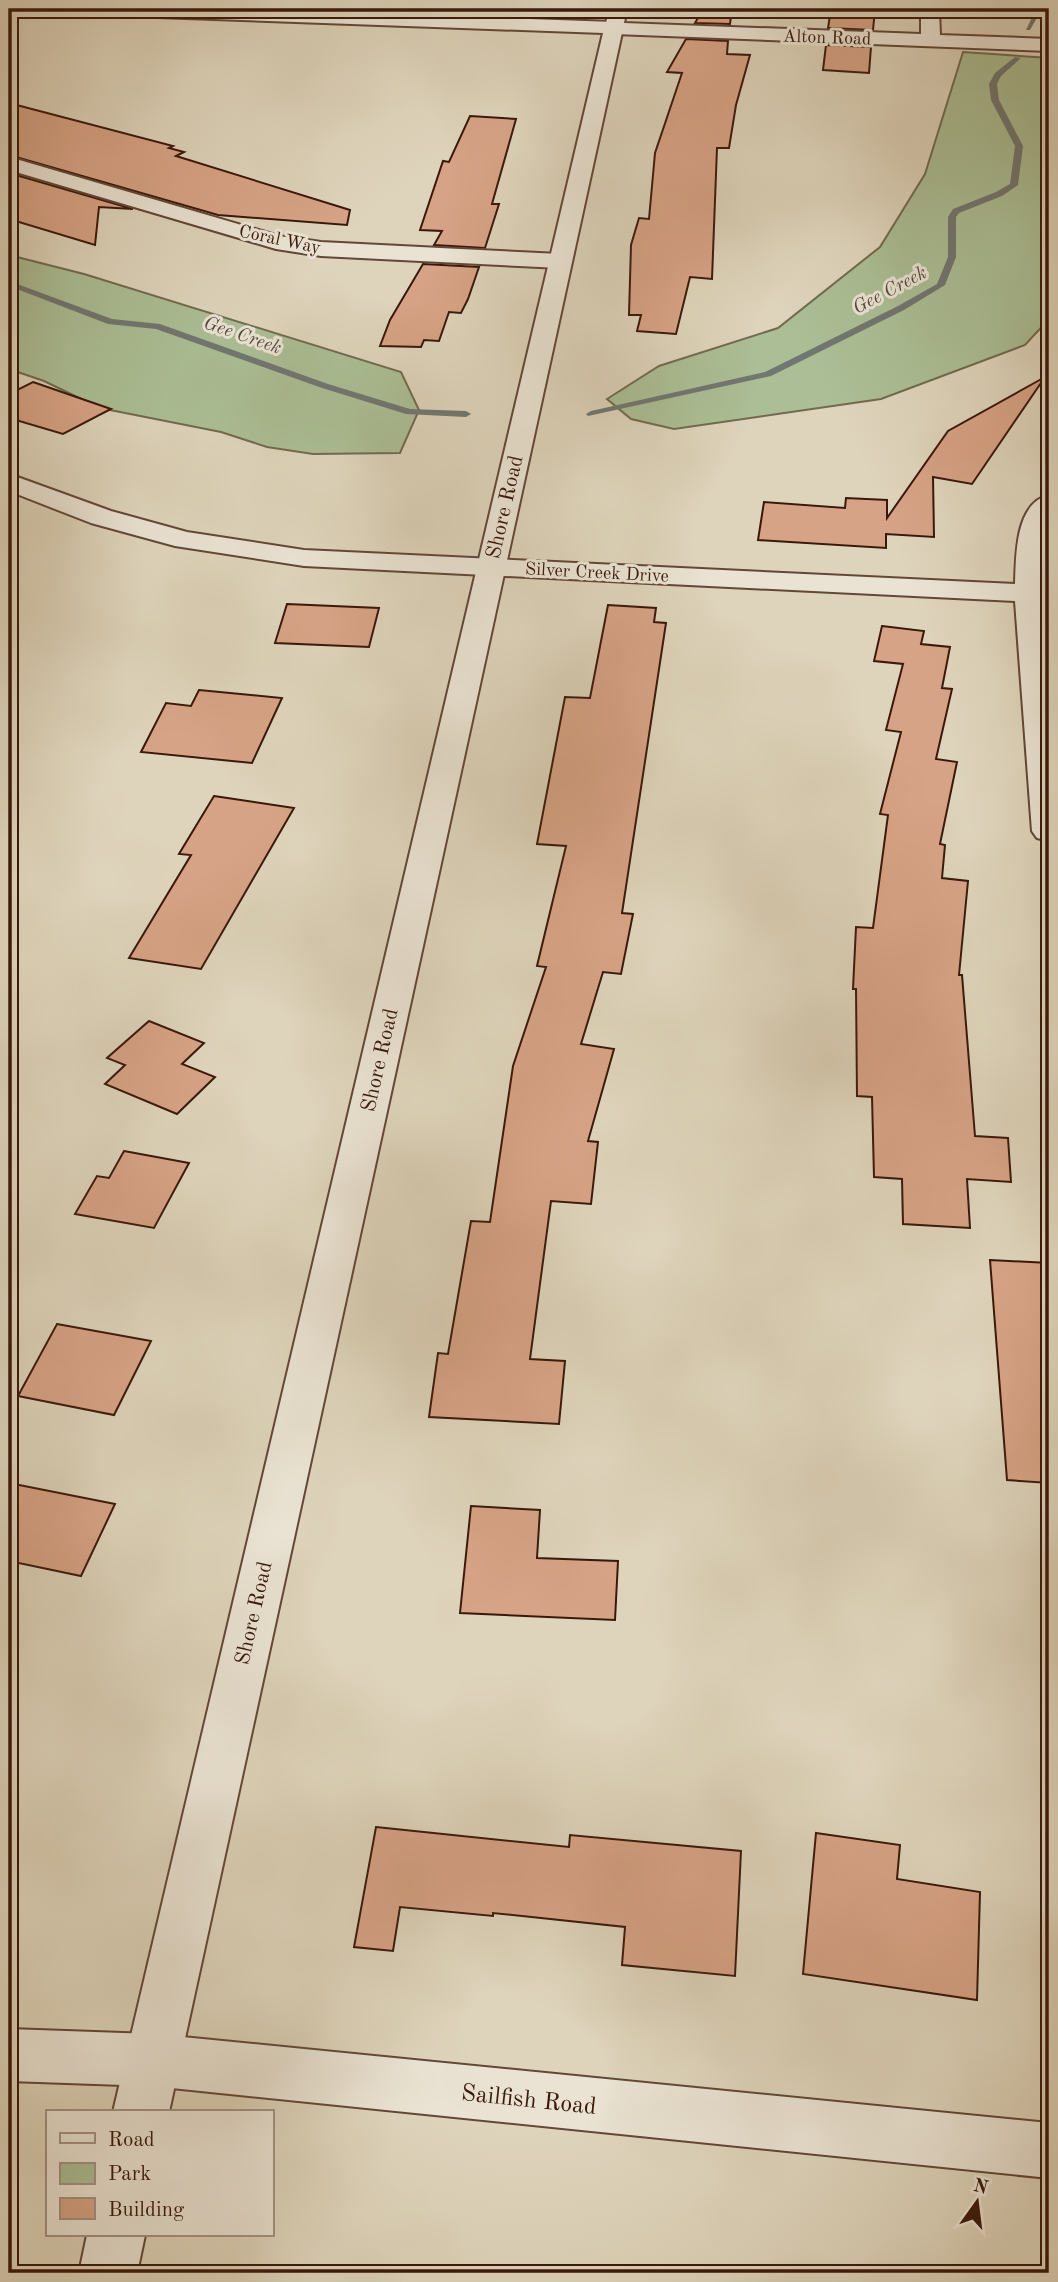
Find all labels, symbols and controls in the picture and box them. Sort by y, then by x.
street label: Alton Road [782,27,872,49]
street label: Coral Way [237,223,323,258]
water label: Gee Creek [850,264,930,319]
water label: Gee Creek [201,314,283,358]
street label: Shore Road [483,453,528,561]
street label: Silver Creek Drive [525,560,669,586]
street label: Shore Road [358,1006,403,1114]
street label: Shore Road [232,1559,277,1667]
street label: Sailfish Road [460,2082,598,2120]
legend [46,2110,273,2236]
text: Road [108,2130,155,2151]
text: Park [108,2164,151,2185]
north arrow [942,2166,1012,2236]
text: N [971,2177,990,2199]
text: Building [108,2200,185,2221]

